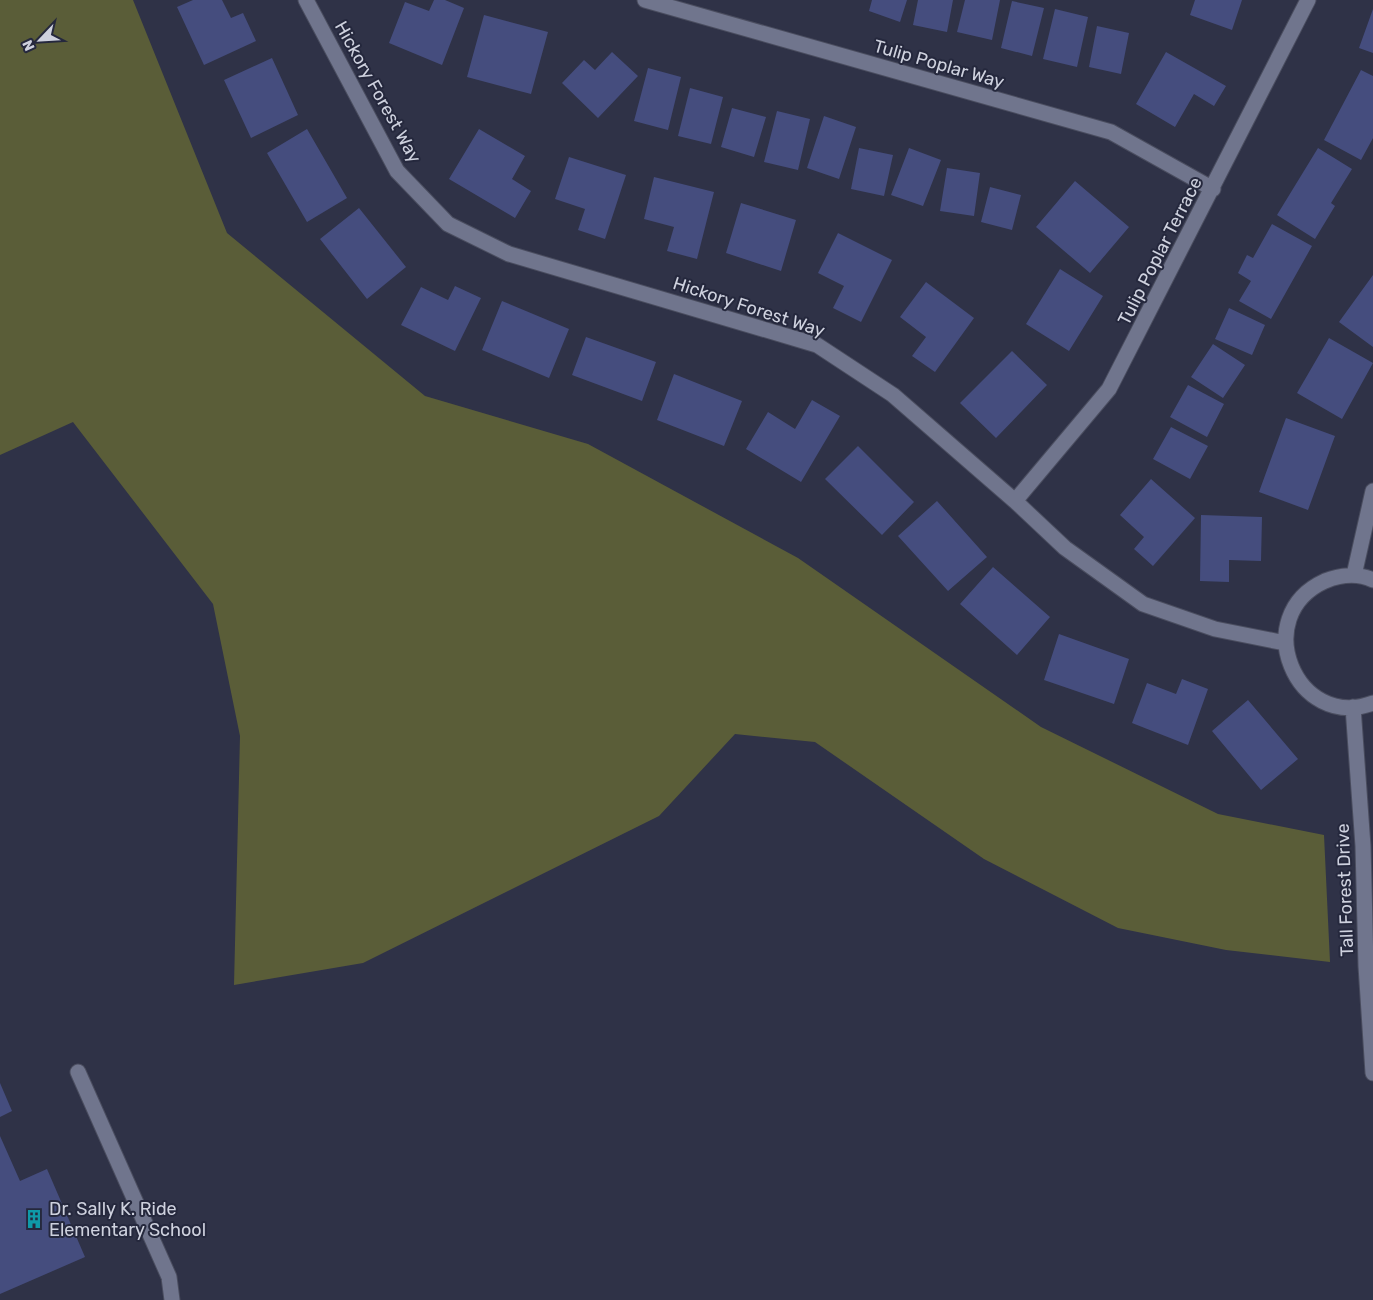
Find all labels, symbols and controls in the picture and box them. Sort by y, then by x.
north arrow [15,15,65,65]
street label: Hickory Forest Way [330,17,426,167]
street label: Tulip Poplar Way [871,35,1007,93]
text: N [19,37,39,53]
street label: Tulip Poplar Terrace [1113,173,1207,329]
street label: Hickory Forest Way [670,272,828,342]
street label: Tall Forest Drive [1332,823,1358,957]
place label: Dr. Sally K. Ride Elementary School [49,1198,206,1241]
building icon: Dr. Sally K. Ride Elementary School [23,1208,45,1230]

